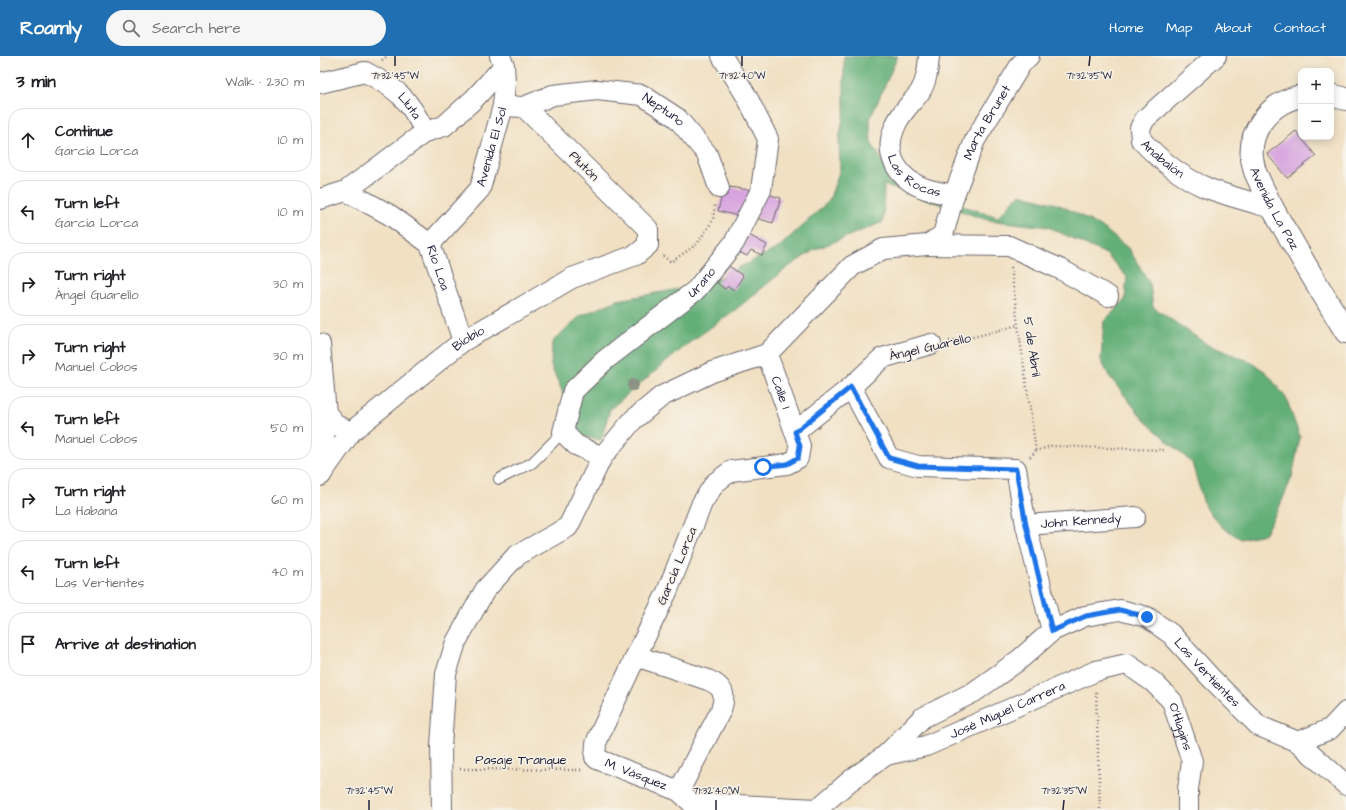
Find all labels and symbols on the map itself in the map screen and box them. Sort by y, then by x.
text: 71°32'45"W [371,69,419,83]
text: 71°32'40"W [719,69,766,83]
text: 71°32'35"W [1066,69,1113,83]
street label: Marta Brunet [959,81,1016,163]
street label: Lluta [394,88,426,123]
street label: Neptuno [639,89,690,131]
street label: Avenida El Sol [472,105,511,189]
street label: Anabalón [1137,136,1188,183]
street label: Plutón [565,147,603,185]
street label: Las Rocas [883,152,943,201]
street label: Avenida La Paz [1245,165,1304,254]
street label: Río Loa [422,243,454,293]
street label: Urano [684,263,720,302]
street label: 5 de Abril [1019,316,1045,378]
street label: Bíobío [448,321,488,355]
street label: Ángel Guarello [887,329,974,366]
street label: Calle 1 [767,374,795,412]
route start [754,458,772,476]
street label: John Kennedy [1040,509,1122,533]
street label: García Lorca [652,524,702,608]
route end [1138,608,1156,626]
street label: Las Vertientes [1170,634,1245,712]
street label: José Miguel Carrera [947,677,1068,743]
street label: O'Higgins [1164,700,1197,753]
street label: Pasaje Tranque [475,751,567,769]
street label: M. Vásquez [602,754,671,795]
text: 71°32'45"W [345,784,393,798]
text: 71°32'40"W [693,784,740,798]
text: 71°32'35"W [1041,784,1088,798]

